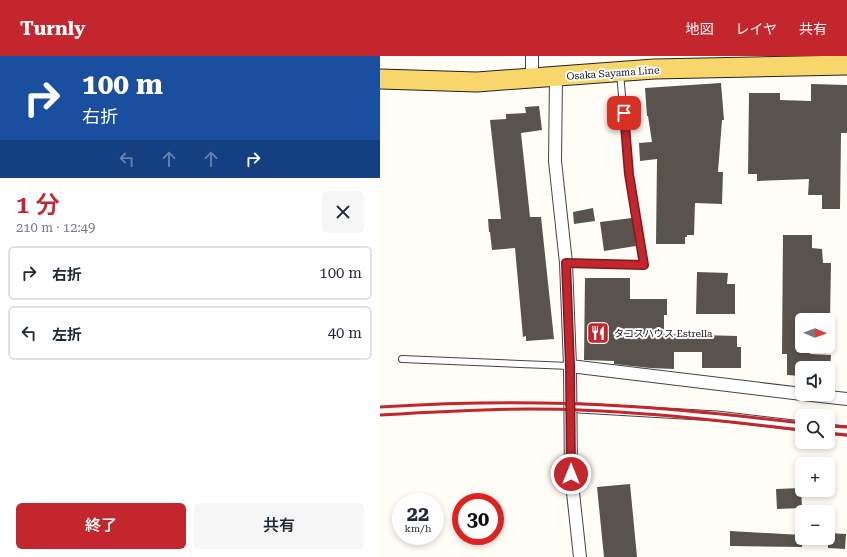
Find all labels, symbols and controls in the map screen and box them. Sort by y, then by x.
text: Turnly [20,17,85,40]
text: 地図 [685,21,713,37]
text: レイヤ [735,21,777,37]
text: 共有 [799,21,827,37]
street label: Osaka Sayama Line [566,64,660,82]
text: 100 m [82,68,163,101]
icon: right [16,72,68,124]
pin [607,96,641,130]
icon: arrive [613,102,635,124]
text: 右折 [82,106,118,127]
icon: left [116,148,138,170]
icon: ahead [158,148,180,170]
icon: ahead [200,148,222,170]
icon: right [242,148,264,170]
text: 1 分 [16,191,60,219]
button: close [322,191,364,233]
text: 210 m · 12:49 [16,220,95,235]
icon: right [18,262,40,284]
text: 100 m [319,264,362,282]
text: 右折 [52,266,82,284]
north arrow [795,313,835,353]
map controls [795,313,835,545]
restaurant icon: タコスハウス Estrella [585,320,611,346]
icon: left [18,322,40,344]
text: 40 m [328,324,362,342]
text: 左折 [52,326,82,344]
place label: タコスハウス Estrella [614,328,713,339]
button: sound [795,361,835,401]
button: search [795,409,835,449]
position arrow [550,453,592,495]
button: + [795,457,835,497]
speed limit sign: 30 [452,493,504,545]
text: 22 [407,502,429,526]
button: 終了 [16,503,186,549]
button: 共有 [194,503,364,549]
button: − [795,505,835,545]
text: km/h [405,523,431,534]

